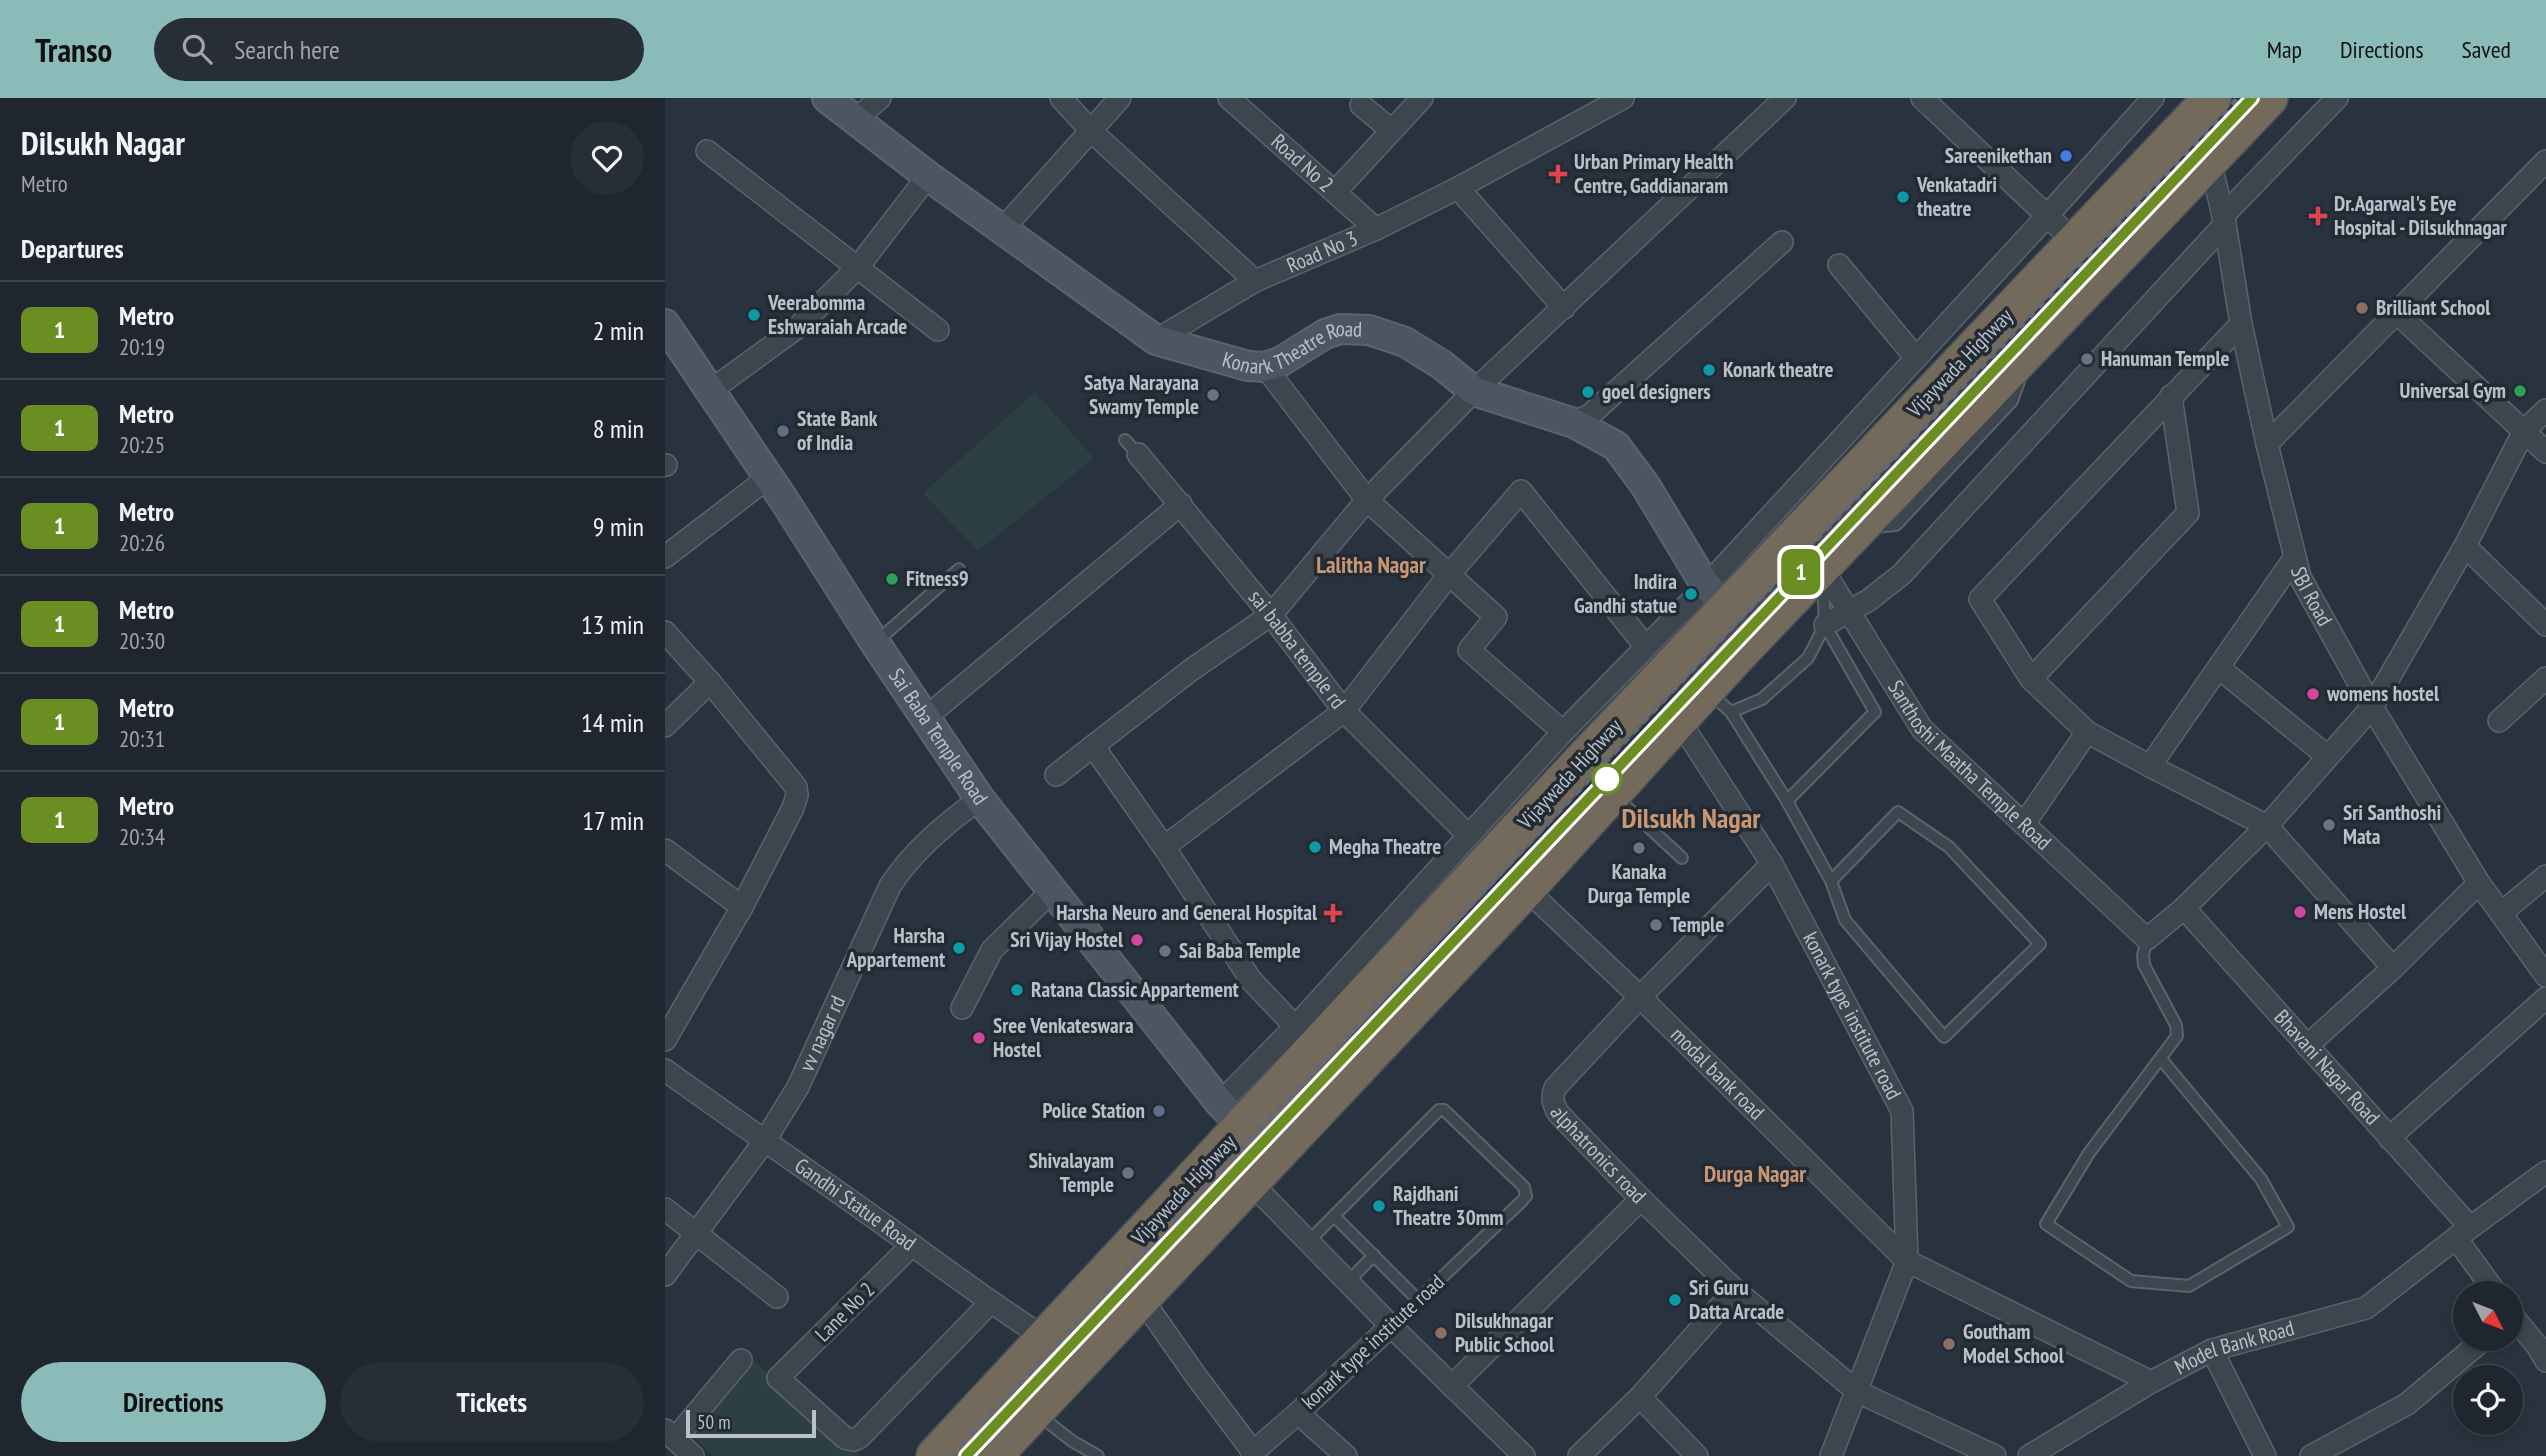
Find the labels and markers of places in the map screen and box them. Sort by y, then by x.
place label: Sareenikethan [1945,142,2052,169]
place label: Urban Primary Health Centre, Gaddianaram [1574,148,1733,199]
marker: Sareenikethan [2058,148,2074,164]
marker: Urban Primary Health Centre, Gaddianaram [1548,164,1568,184]
place label: Venkatadri theatre [1916,171,1997,222]
marker: Venkatadri theatre [1895,189,1911,205]
place label: Dr.Agarwal's Eye Hospital - Dilsukhnagar [2334,190,2507,241]
marker: Dr.Agarwal's Eye Hospital - Dilsukhnagar [2308,206,2328,226]
place label: Veerabomma Eshwaraiah Arcade [767,289,907,340]
place label: Brilliant School [2376,294,2491,321]
marker: Brilliant School [2354,300,2370,316]
marker: Veerabomma Eshwaraiah Arcade [746,307,762,323]
place label: Hanuman Temple [2101,345,2230,372]
marker: Hanuman Temple [2079,351,2095,367]
place label: Konark theatre [1723,356,1834,383]
marker: Konark theatre [1701,362,1717,378]
place label: Satya Narayana Swamy Temple [1084,369,1199,420]
place label: Universal Gym [2400,377,2506,404]
place label: goel designers [1602,378,1711,405]
marker: Universal Gym [2512,383,2528,399]
marker: goel designers [1580,384,1596,400]
marker: Satya Narayana Swamy Temple [1205,387,1221,403]
place label: State Bank of India [797,405,878,456]
marker: State Bank of India [775,423,791,439]
place label: Fitness9 [906,565,969,592]
place label: Indira Gandhi statue [1574,568,1677,619]
marker: Fitness9 [884,571,900,587]
marker: Indira Gandhi statue [1683,586,1699,602]
place label: womens hostel [2326,680,2440,707]
marker: womens hostel [2305,686,2321,702]
unlabelled marker [1592,764,1622,794]
place label: Sri Santhoshi Mata [2343,799,2441,850]
marker: Sri Santhoshi Mata [2321,817,2337,833]
place label: Megha Theatre [1329,833,1441,860]
marker: Megha Theatre [1307,839,1323,855]
marker: Kanaka Durga Temple [1631,840,1647,856]
place label: Kanaka Durga Temple [1588,858,1690,909]
place label: Mens Hostel [2314,898,2407,925]
place label: Harsha Neuro and General Hospital [1056,899,1318,926]
marker: Harsha Neuro and General Hospital [1323,903,1343,923]
marker: Mens Hostel [2292,904,2308,920]
place label: Temple [1670,911,1724,938]
marker: Temple [1648,917,1664,933]
place label: Harsha Appartement [846,922,945,973]
place label: Sri Vijay Hostel [1010,926,1124,953]
marker: Sri Vijay Hostel [1129,932,1145,948]
place label: Sai Baba Temple [1179,937,1301,964]
marker: Harsha Appartement [951,940,967,956]
marker: Sai Baba Temple [1157,943,1173,959]
place label: Ratana Classic Appartement [1031,976,1239,1003]
marker: Ratana Classic Appartement [1009,982,1025,998]
place label: Sree Venkateswara Hostel [993,1012,1134,1063]
marker: Sree Venkateswara Hostel [971,1030,987,1046]
place label: Police Station [1042,1097,1145,1124]
marker: Police Station [1151,1103,1167,1119]
place label: Shivalayam Temple [1029,1147,1114,1198]
marker: Shivalayam Temple [1120,1165,1136,1181]
place label: Rajdhani Theatre 30mm [1393,1180,1504,1231]
marker: Rajdhani Theatre 30mm [1371,1198,1387,1214]
place label: Sri Guru Datta Arcade [1689,1274,1784,1325]
marker: Sri Guru Datta Arcade [1667,1292,1683,1308]
place label: Dilsukhnagar Public School [1455,1307,1555,1358]
place label: Goutham Model School [1963,1318,2065,1369]
marker: Dilsukhnagar Public School [1433,1325,1449,1341]
marker: Goutham Model School [1941,1336,1957,1352]

